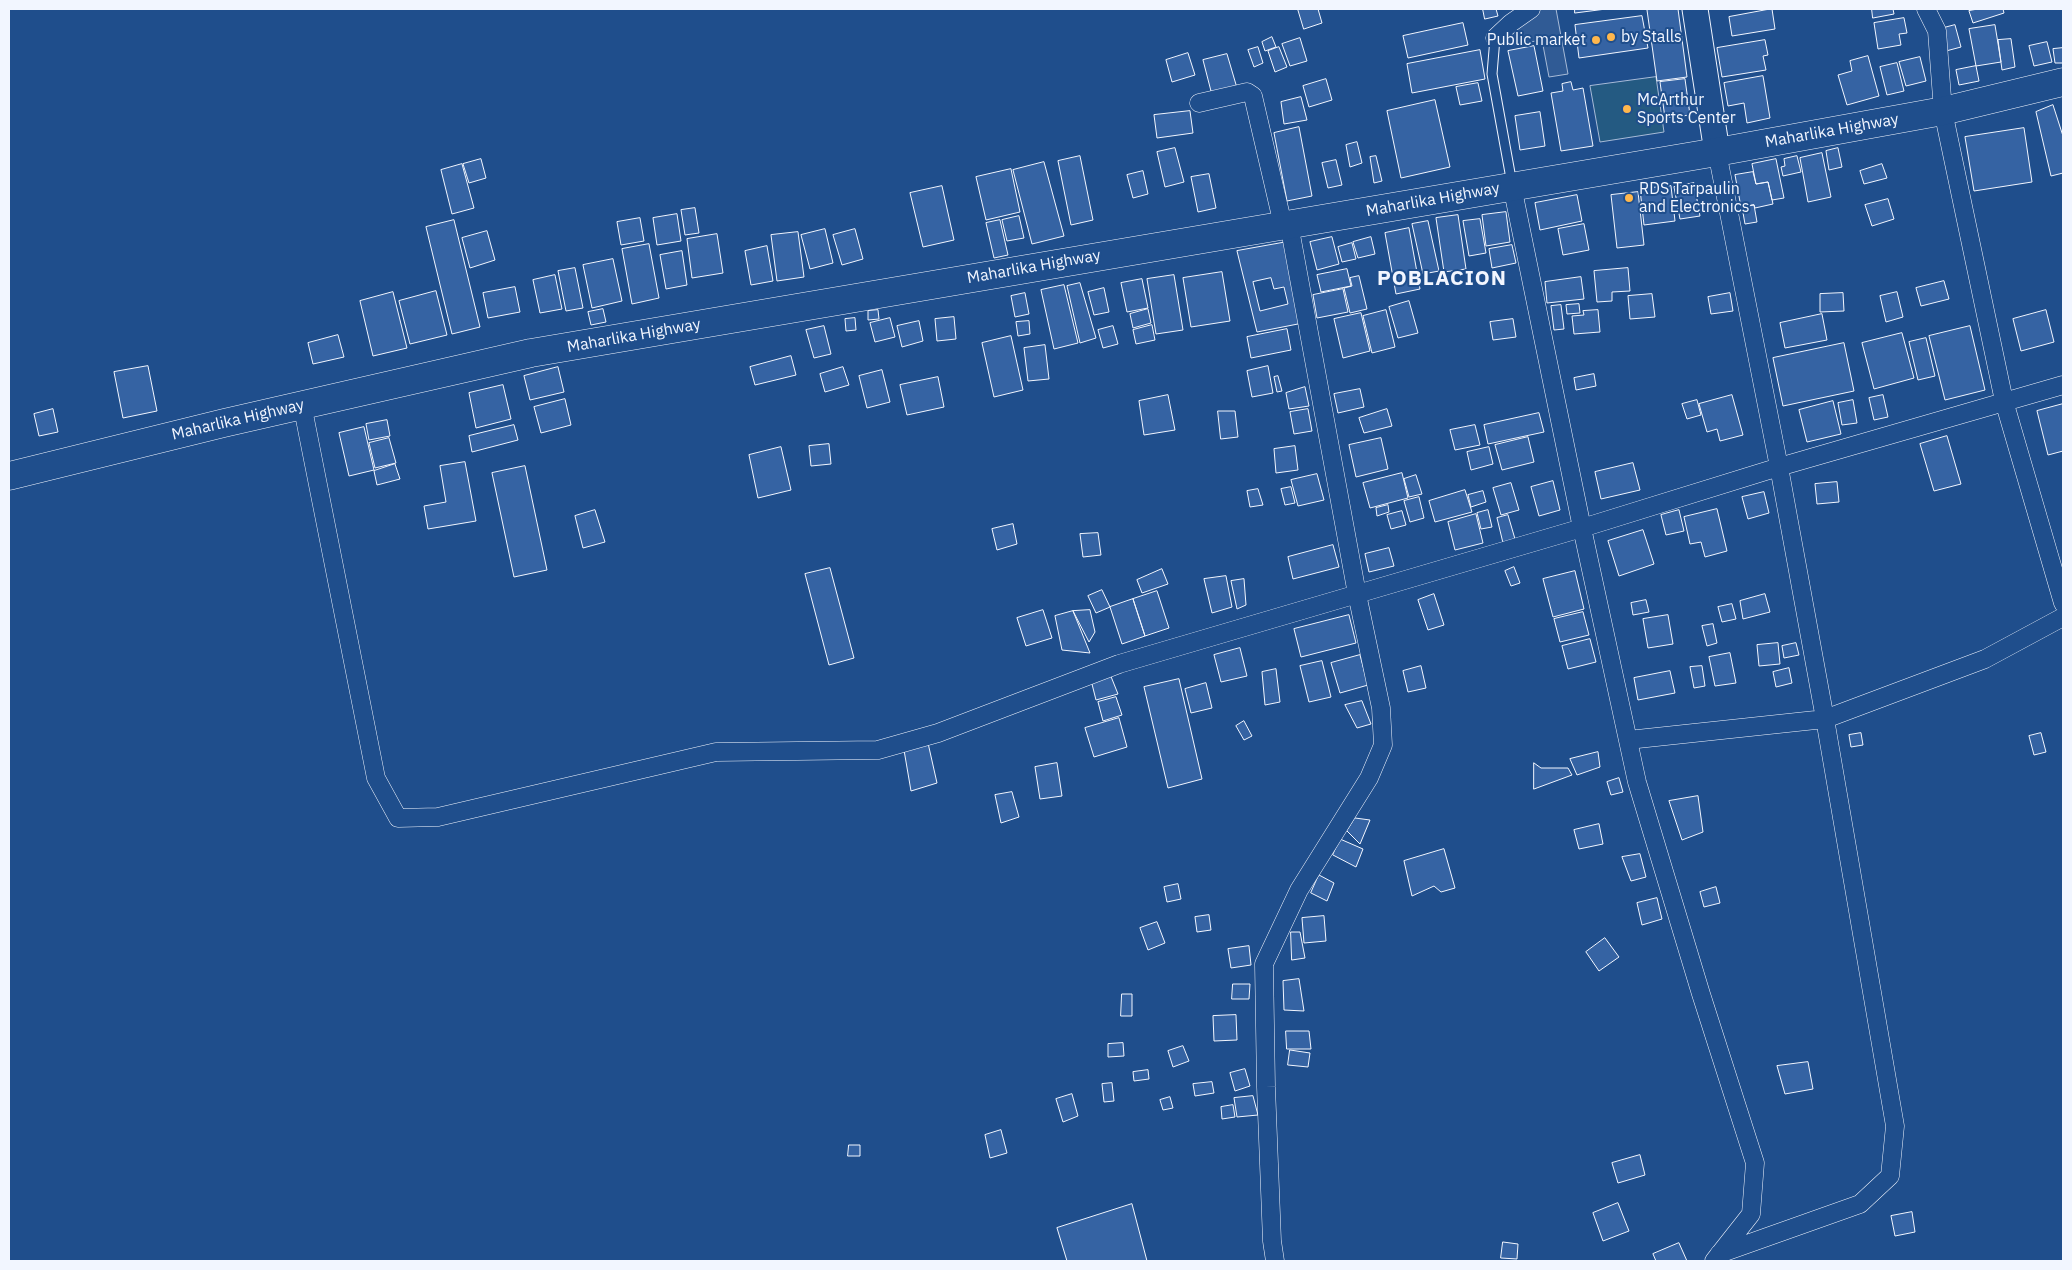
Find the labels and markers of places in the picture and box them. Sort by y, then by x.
place label: by Stalls [1621,27,1682,47]
place label: Public market [1487,30,1586,50]
marker: by Stalls [1605,31,1617,43]
marker: Public market [1590,34,1602,46]
place label: McArthur Sports Center [1637,90,1736,128]
marker: McArthur Sports Center [1621,103,1633,115]
place label: RDS Tarpaulin and Electronics [1639,179,1749,217]
marker: RDS Tarpaulin and Electronics [1623,192,1635,204]

